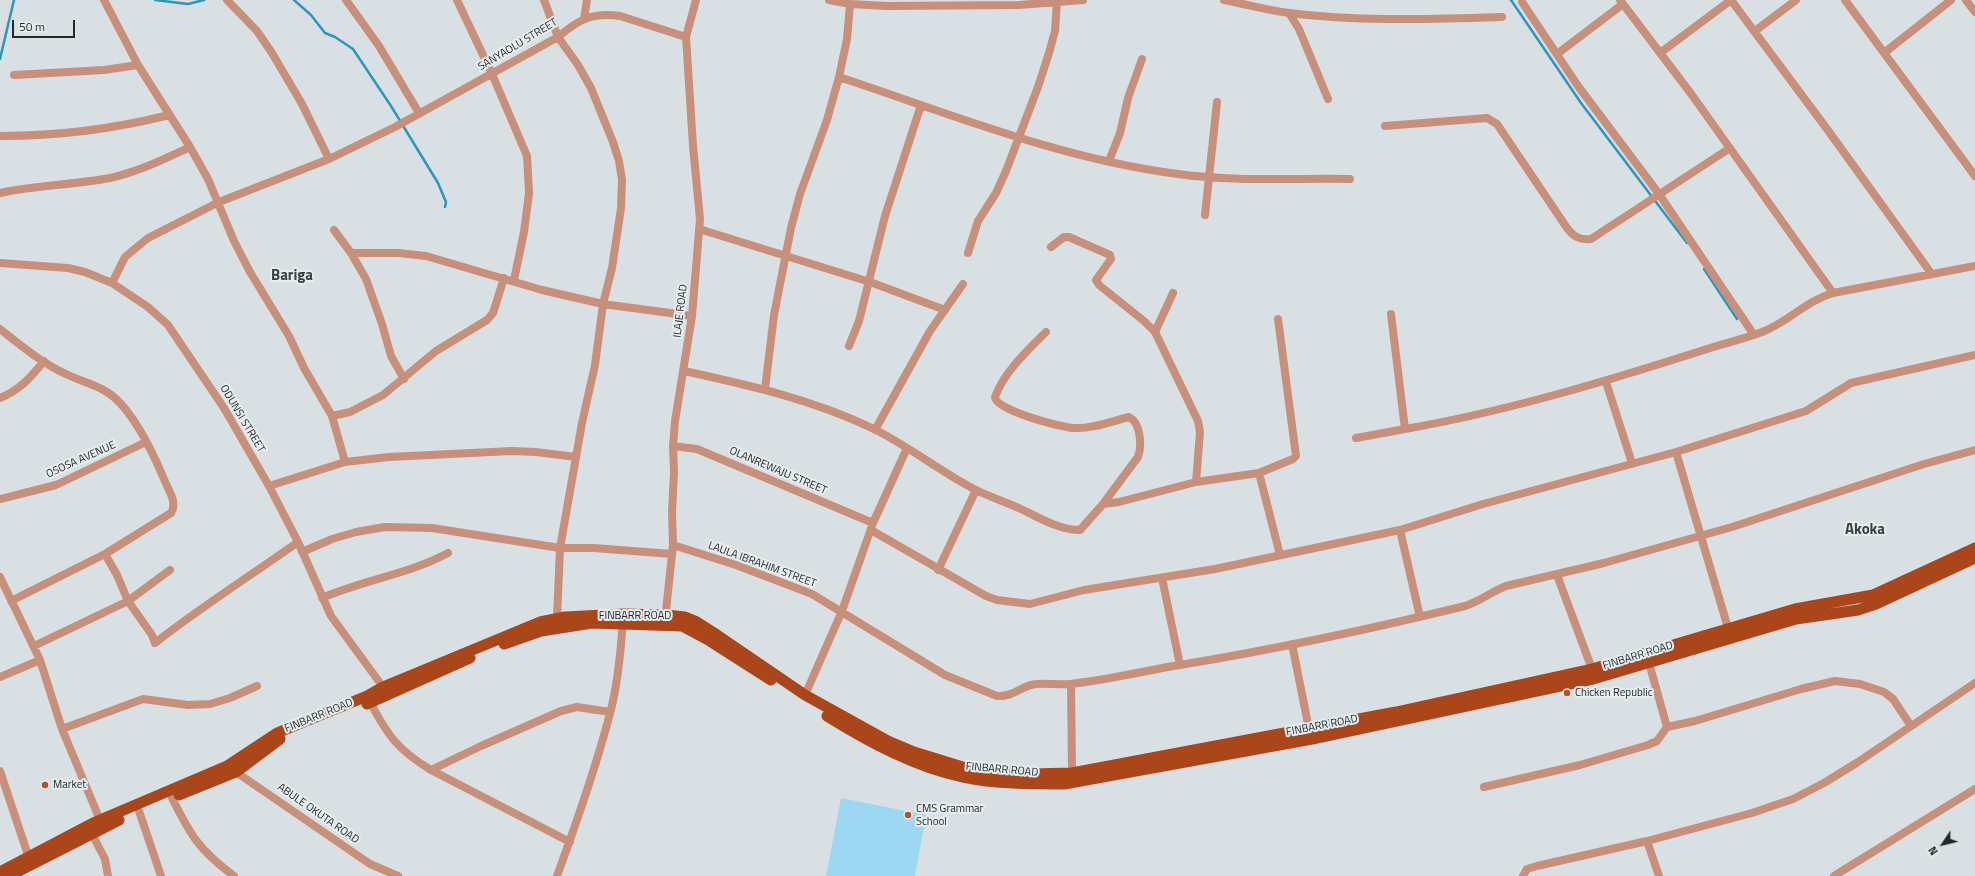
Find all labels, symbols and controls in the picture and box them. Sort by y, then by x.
scale bar [14,12,77,38]
street label: SANYAOLU STREET [476,16,560,74]
text: 50 m [19,17,45,36]
district label: Bariga [271,267,313,285]
street label: ILAJE ROAD [671,284,691,338]
street label: ODUNSI STREET [217,383,267,455]
street label: OSOSA AVENUE [44,439,118,481]
street label: OLANREWAJU STREET [727,444,829,498]
district label: Akoka [1845,521,1885,539]
street label: LAULA IBRAHIM STREET [706,539,818,591]
street label: FINBARR ROAD [599,609,671,623]
street label: FINBARR ROAD [1601,639,1675,673]
place label: Chicken Republic [1575,686,1653,700]
marker: Chicken Republic [1562,688,1572,698]
street label: FINBARR ROAD [283,696,355,736]
street label: FINBARR ROAD [1285,713,1359,739]
street label: FINBARR ROAD [965,760,1039,780]
place label: Market [53,778,86,792]
marker: Market [40,780,50,790]
street label: ABULE OKUTA ROAD [275,781,361,847]
place label: CMS Grammar School [916,802,983,828]
marker: CMS Grammar School [903,810,913,820]
north arrow [1923,824,1963,864]
text: N [1924,843,1942,859]

